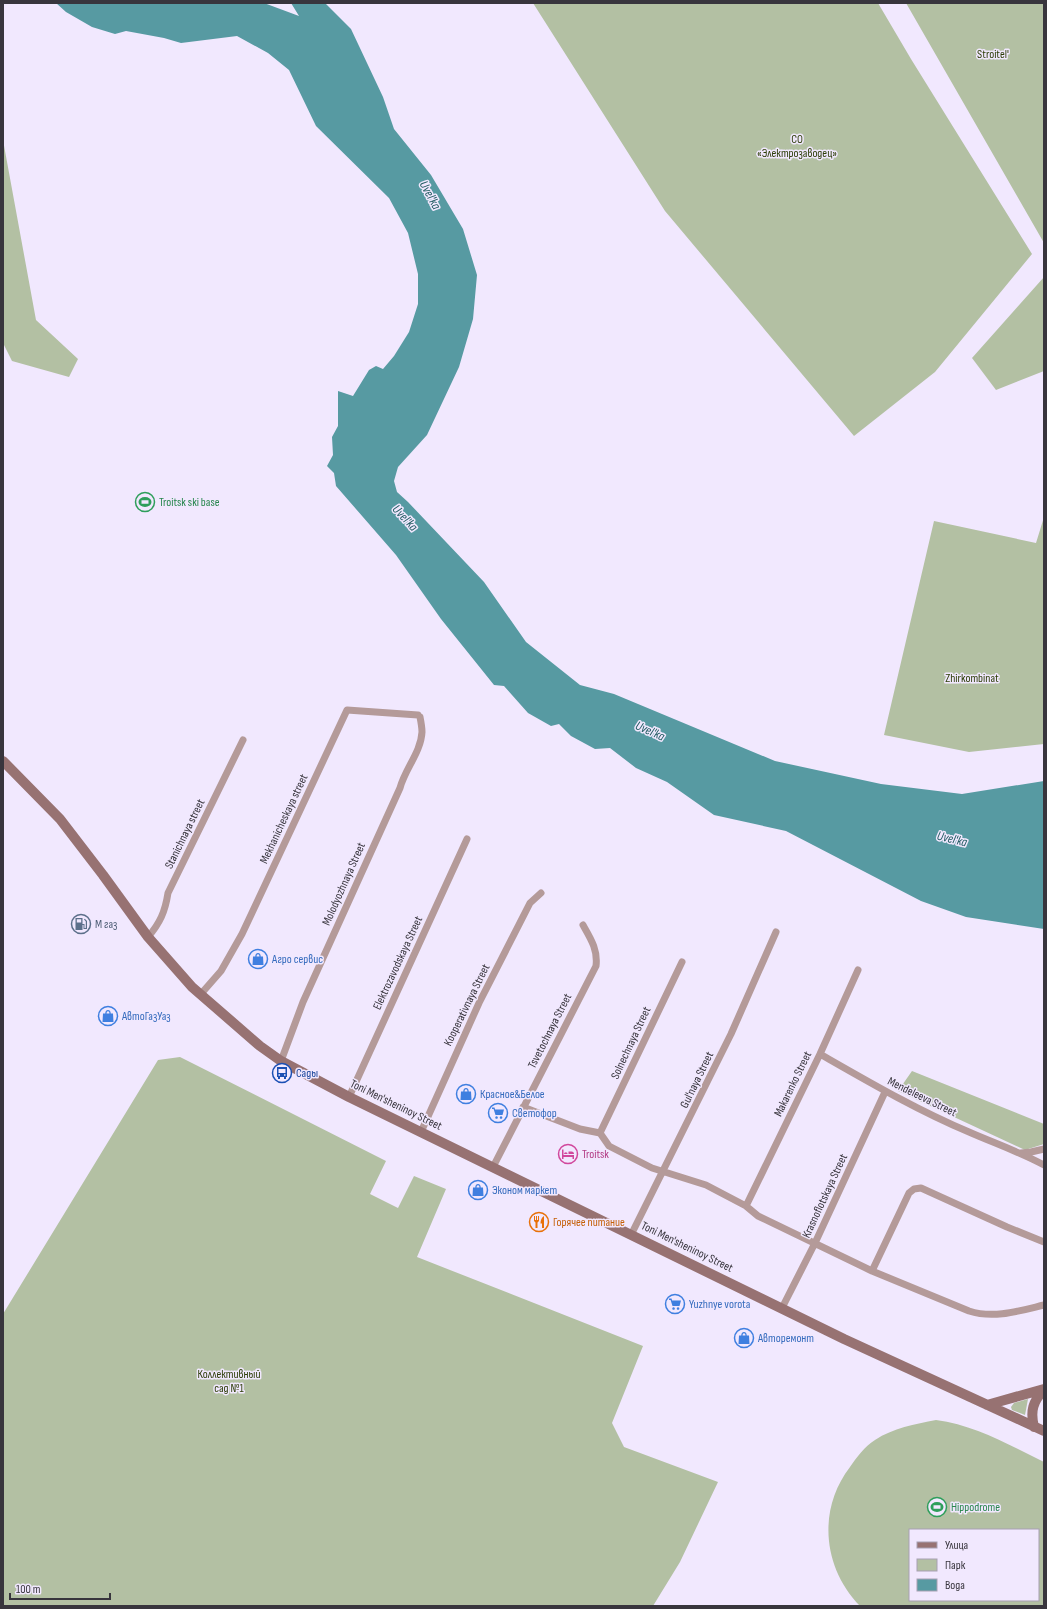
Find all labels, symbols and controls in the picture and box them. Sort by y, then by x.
park label: Stroitel' [977,47,1009,62]
park label: СО «Электрозаводец» [757,132,837,161]
water label: Uvel'ka [416,178,445,213]
sports icon: Troitsk ski base [134,491,156,513]
place label: Troitsk ski base [159,495,220,510]
water label: Uvel'ka [389,501,422,535]
park label: Zhirkombinat [945,671,999,686]
water label: Uvel'ka [633,718,668,745]
street label: Mekhanicheskaya street [257,771,312,866]
street label: Stanichnaya street [162,796,209,871]
water label: Uvel'ka [935,828,969,851]
street label: Molodyozhnaya Street [319,840,369,928]
fuel station icon: М газ [70,913,92,935]
street label: Elektrozavodskaya Street [370,914,426,1012]
place label: М газ [95,917,117,932]
shop icon: Агро сервис [247,948,269,970]
place label: Агро сервис [271,952,323,967]
street label: Kooperativnaya Street [441,961,493,1048]
street label: Tsvetochnaya Street [525,991,575,1071]
street label: Solnechnaya Street [608,1004,654,1082]
shop icon: АвтоГазУаз [97,1005,119,1027]
place label: АвтоГазУаз [121,1009,171,1024]
street label: Gul'naya Street [677,1049,717,1111]
street label: Makarenko Street [771,1049,815,1119]
bus stop icon: Сады [271,1062,293,1084]
place label: Сады [296,1066,318,1081]
street label: Mendeleeva Street [885,1074,959,1120]
street label: Toni Men'sheninoy Street [348,1076,445,1134]
shop icon: Красное&Белое [455,1083,477,1105]
place label: Красное&Белое [480,1087,545,1102]
supermarket icon: Светофор [487,1102,509,1124]
place label: Светофор [512,1106,557,1121]
hotel icon: Troitsk [557,1143,579,1165]
place label: Troitsk [582,1147,609,1162]
street label: Krasnoflotskaya Street [799,1151,851,1240]
shop icon: Эконом маркет [467,1179,489,1201]
place label: Эконом маркет [492,1183,557,1198]
restaurant icon: Горячее питание [528,1211,550,1233]
place label: Горячее питание [553,1215,625,1230]
street label: Toni Men'sheninoy Street [639,1218,736,1276]
supermarket icon: Yuzhnye vorota [664,1293,686,1315]
place label: Yuzhnye vorota [689,1297,751,1312]
shop icon: Авторемонт [733,1327,755,1349]
place label: Авторемонт [757,1331,814,1346]
park label: Коллективный сад №1 [198,1367,260,1396]
sports icon: Hippodrome [926,1496,948,1518]
place label: Hippodrome [951,1500,1000,1515]
legend [909,1529,1039,1601]
text: Улица [945,1538,969,1553]
text: Парк [945,1558,966,1573]
scale bar [10,1575,110,1601]
text: Вода [945,1578,965,1593]
text: 100 m [16,1582,41,1597]

